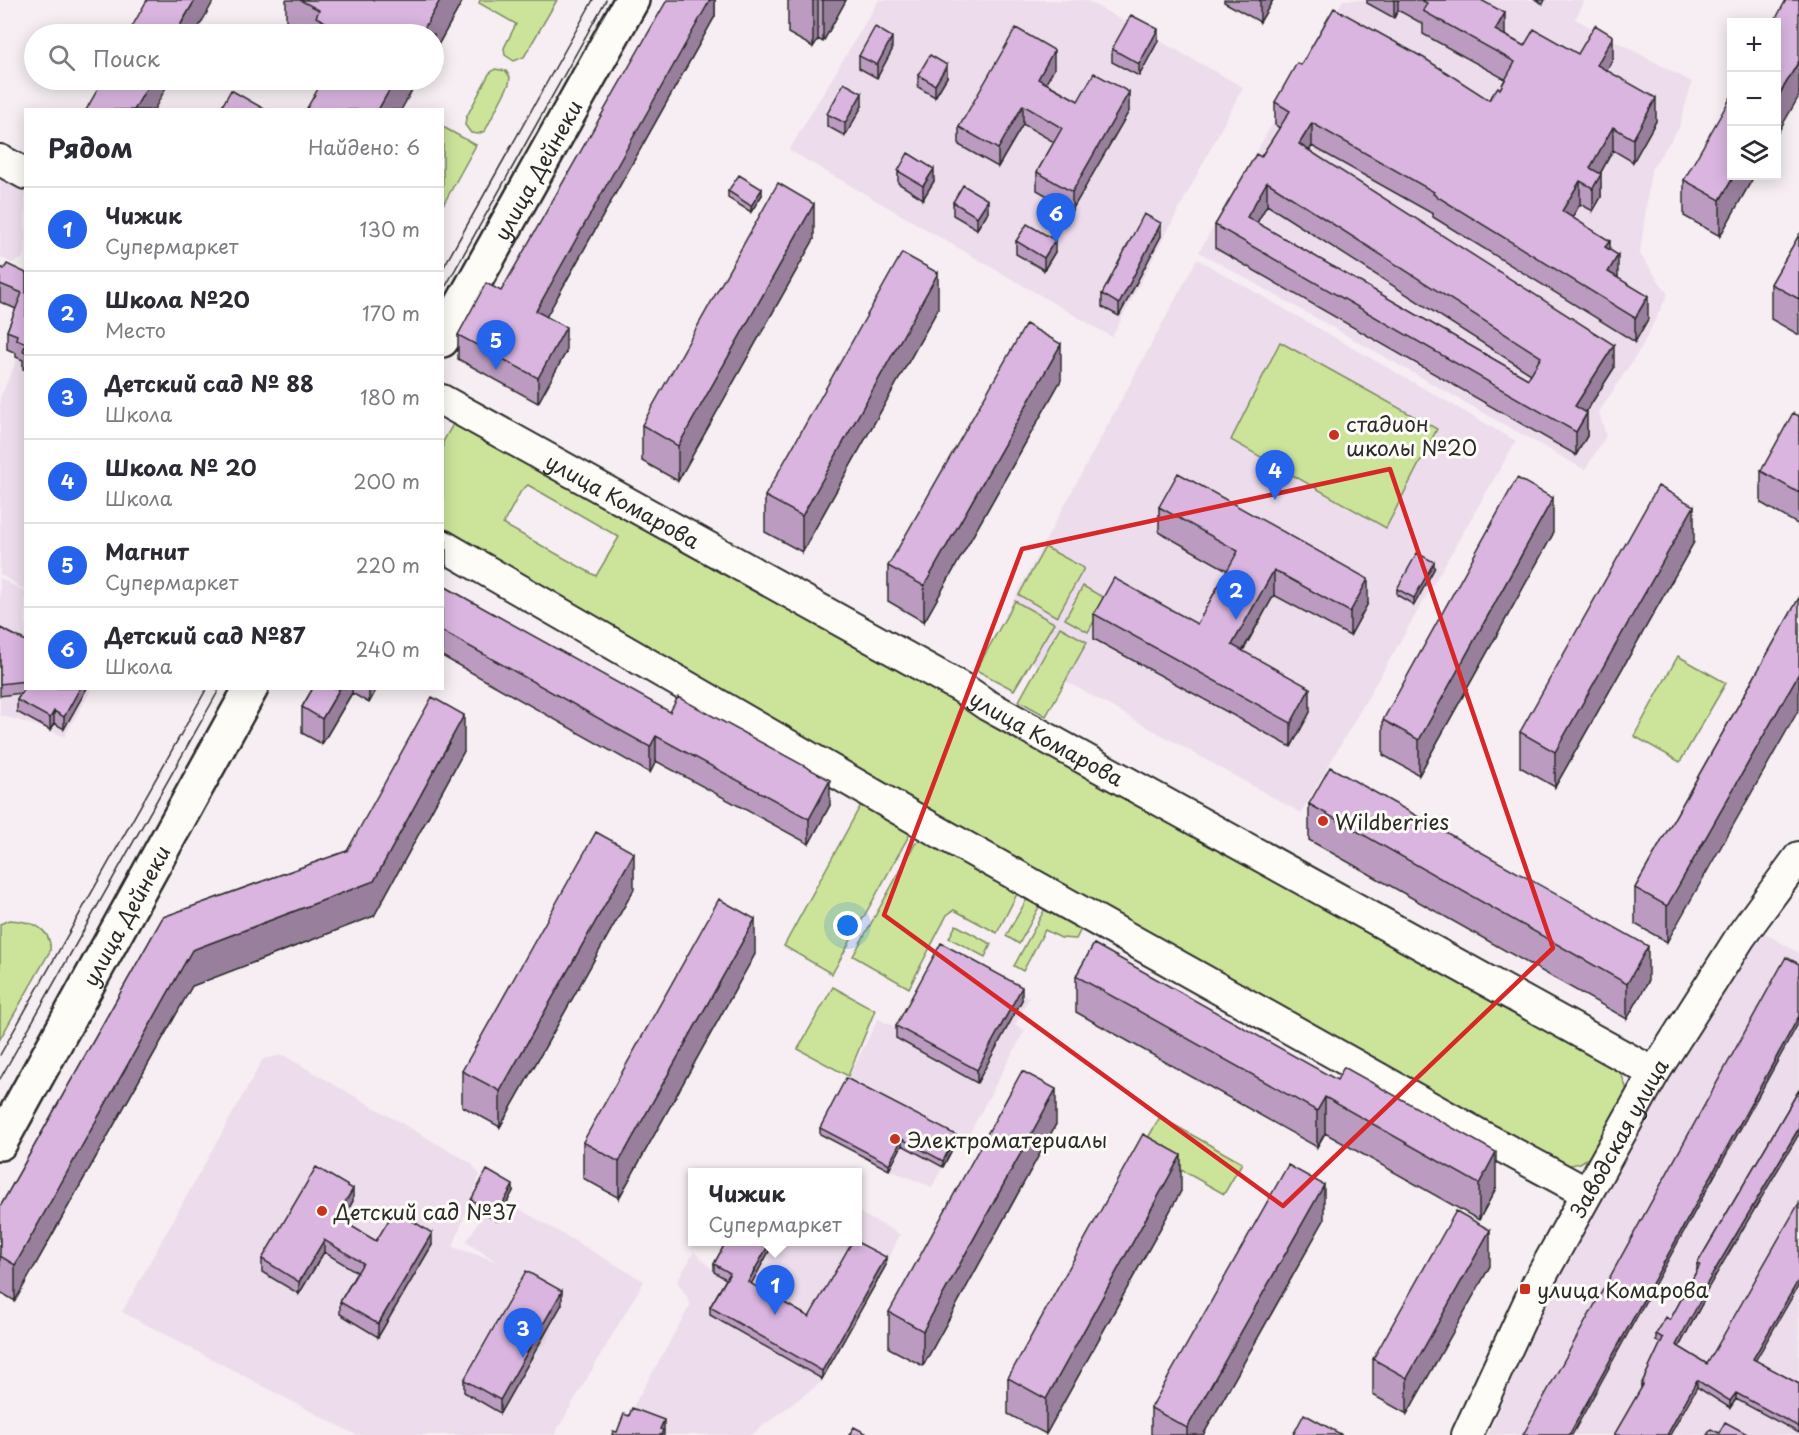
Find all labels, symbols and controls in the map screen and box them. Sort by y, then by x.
map controls [1727,18,1781,180]
button: + [1727,18,1781,72]
search box [24,24,444,90]
icon: search [45,41,78,74]
text: Поиск [93,41,160,74]
button: − [1727,72,1781,126]
street label: улица Дейнеки [485,94,589,246]
button: layers [1727,126,1781,180]
text: Рядом [48,128,133,167]
text: Найдено: 6 [308,132,420,162]
pin: 6 [1036,194,1076,243]
text: Чижик [105,198,182,231]
text: 1 [63,214,72,244]
text: 130 m [360,214,420,244]
text: Супермаркет [105,231,238,261]
text: Школа №20 [105,282,250,315]
text: 2 [60,298,75,328]
text: 170 m [362,298,420,328]
text: Место [105,315,166,345]
pin: 5 [476,320,516,370]
text: Детский сад № 88 [105,366,314,399]
text: 3 [61,382,74,412]
text: 180 m [360,382,420,412]
text: Школа [105,399,172,429]
place label: стадион школы №20 [1346,407,1477,463]
marker: стадион школы №20 [1327,428,1341,442]
street label: улица Комарова [540,445,706,556]
text: Школа № 20 [105,450,257,483]
pin: 4 [1256,450,1294,500]
text: 4 [61,466,74,496]
text: 200 m [353,466,420,496]
text: Школа [105,483,172,513]
text: Магнит [105,534,189,567]
text: 5 [61,550,74,580]
text: 220 m [356,550,420,580]
text: Супермаркет [105,567,238,597]
pin: 2 [1216,570,1256,620]
text: Детский сад №87 [105,618,305,651]
text: 6 [60,634,75,664]
text: 240 m [355,634,420,664]
text: Школа [105,651,172,681]
street label: улица Комарова [964,682,1130,794]
place label: Wildberries [1335,805,1449,837]
marker: Wildberries [1316,814,1330,828]
street label: улица Дейнеки [74,839,177,992]
your location [833,911,862,940]
street label: Заводская улица [1561,1051,1676,1223]
place label: Электроматериалы [907,1123,1107,1155]
marker: Электроматериалы [888,1132,902,1146]
popup [688,1168,862,1246]
text: Чижик [708,1176,785,1209]
place label: Детский сад №37 [333,1195,517,1227]
marker: Детский сад №37 [315,1204,329,1218]
text: Супермаркет [708,1209,842,1239]
pin: 1 [756,1266,794,1315]
place label: улица Комарова [1537,1273,1709,1305]
marker: улица Комарова [1518,1282,1532,1296]
pin: 3 [504,1308,542,1358]

